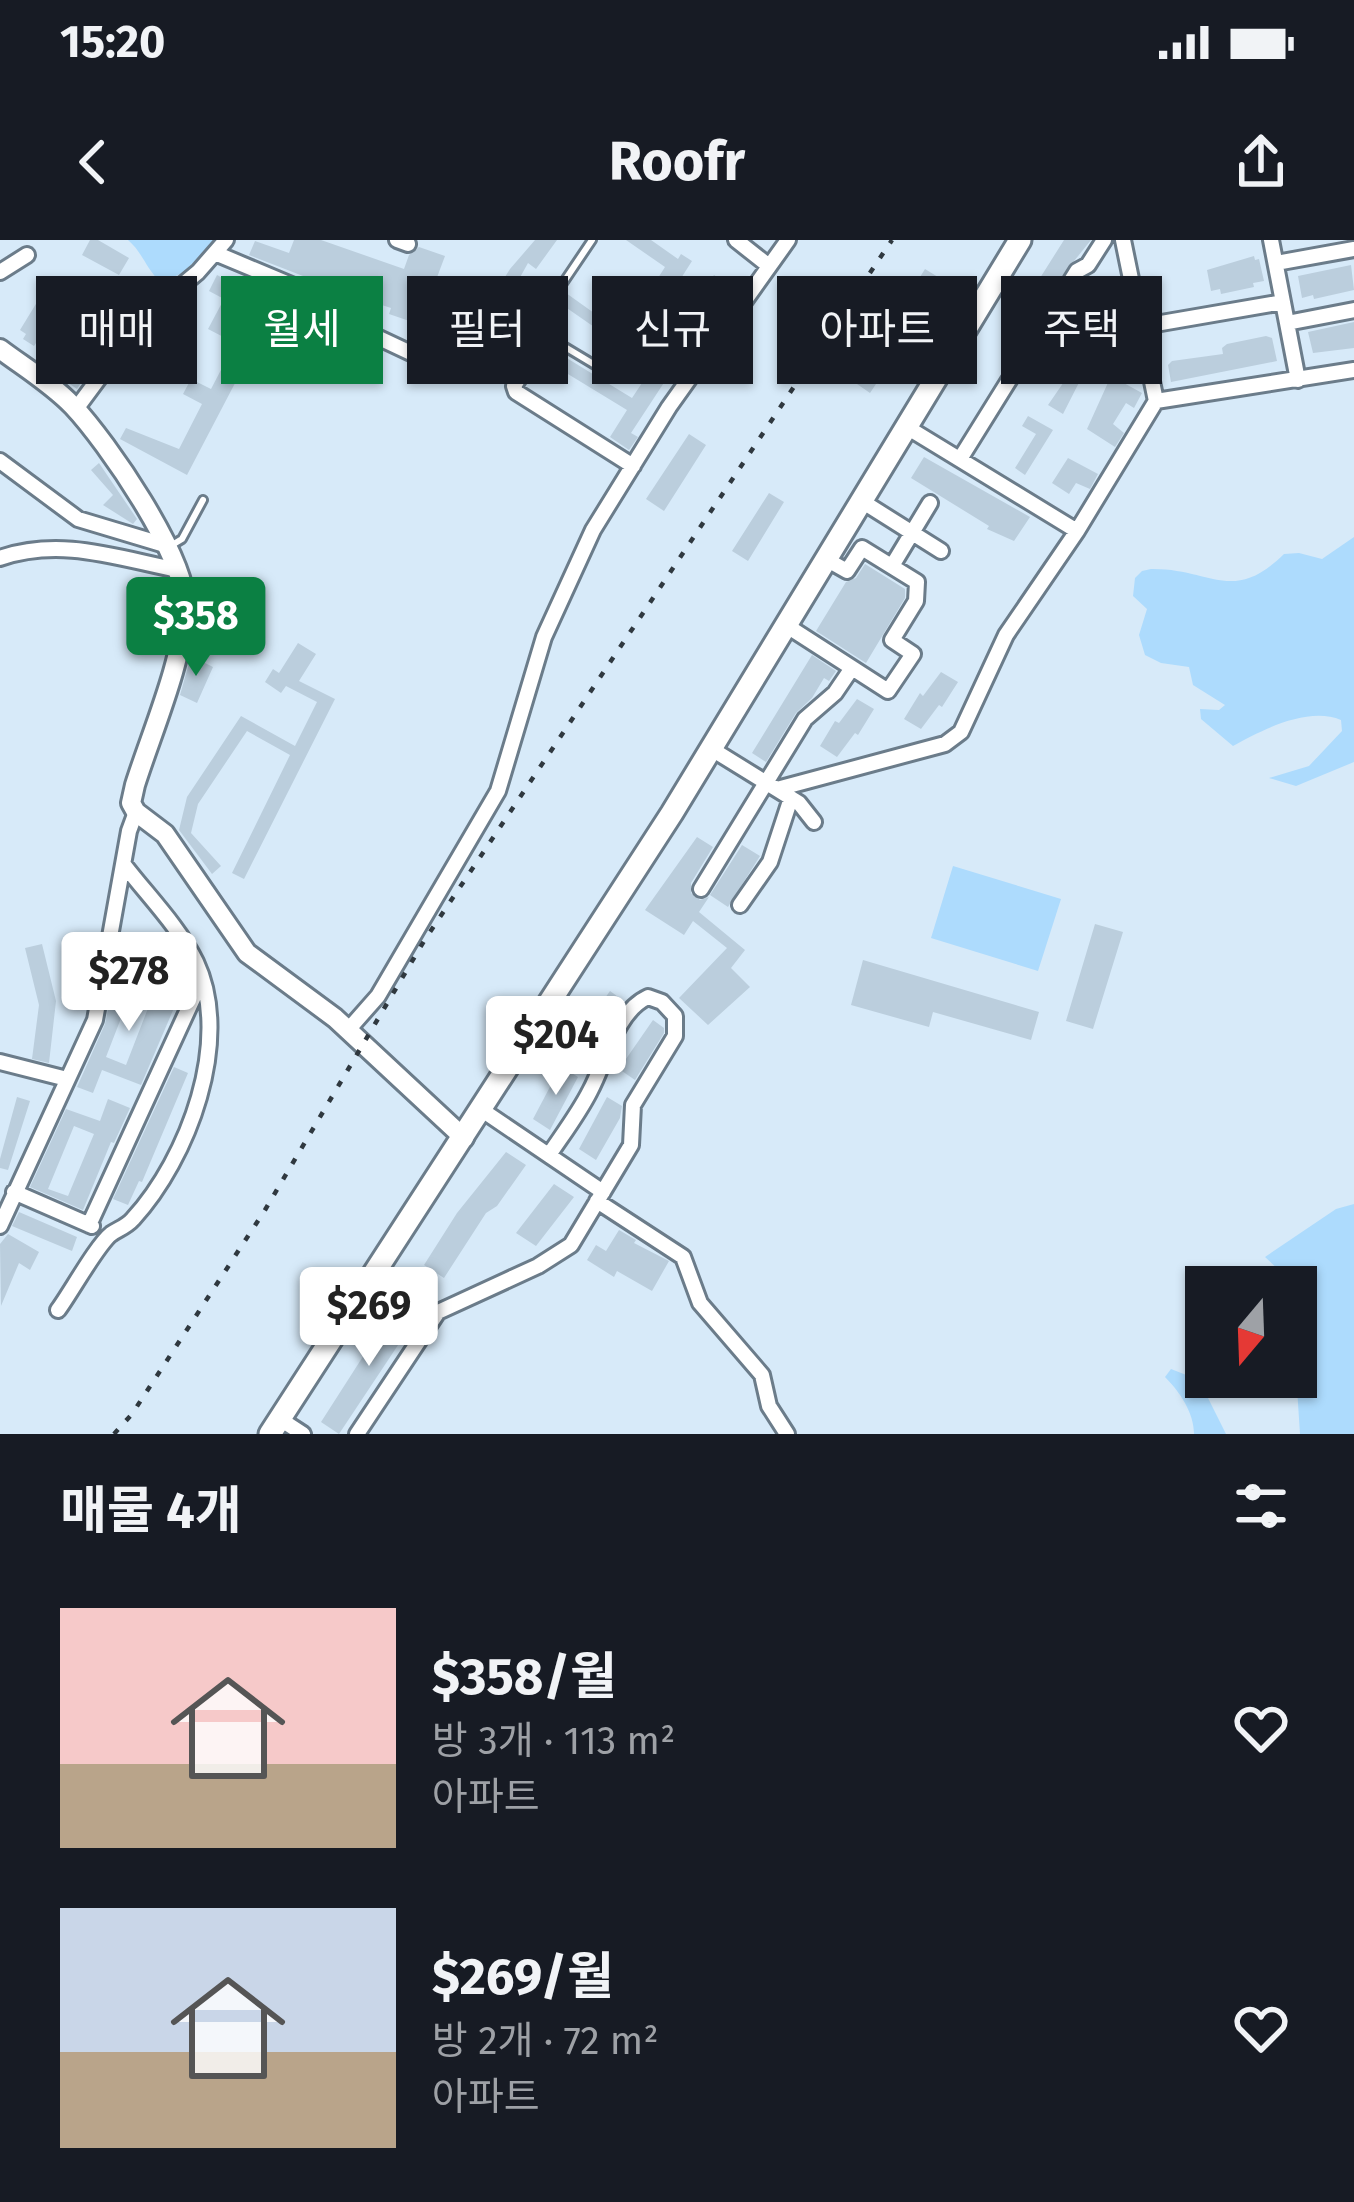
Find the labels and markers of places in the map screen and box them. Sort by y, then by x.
pin: $358 [125,577,267,679]
pin: $278 [58,932,200,1034]
pin: $204 [485,996,627,1098]
pin: $269 [298,1267,440,1369]

